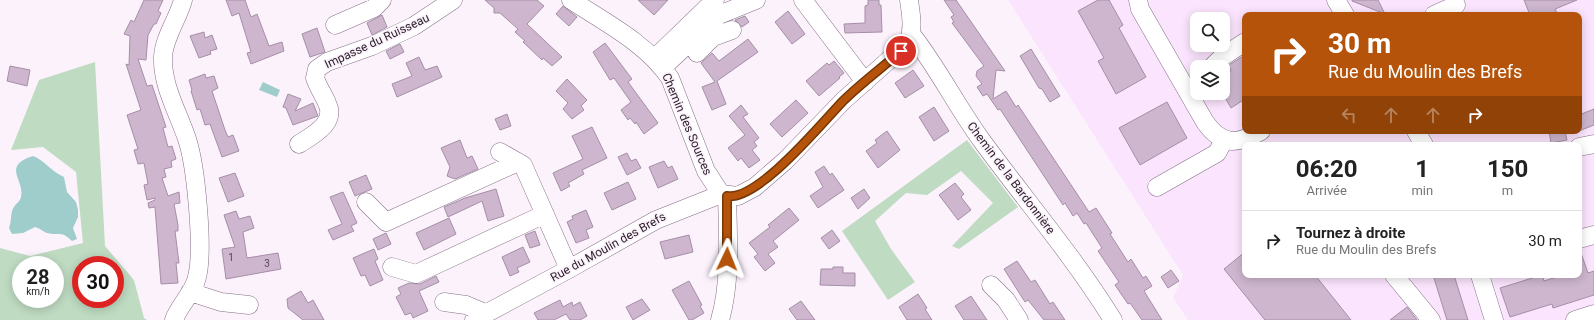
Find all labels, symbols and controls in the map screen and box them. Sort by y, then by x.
street label: Impasse du Ruisseau [322,11,432,71]
map controls [1190,12,1230,100]
button: search [1190,12,1230,52]
text: 30 m [1328,27,1391,60]
icon: right [1262,28,1314,80]
pin [884,34,918,68]
icon: arrive [890,40,912,62]
button: layers [1190,60,1230,100]
text: Rue du Moulin des Brefs [1328,61,1522,82]
street label: Chemin des Sources [659,71,715,177]
icon: left [1338,104,1360,126]
icon: ahead [1380,104,1402,126]
icon: ahead [1422,104,1444,126]
icon: right [1464,104,1486,126]
street label: Chemin de la Bardonnière [964,119,1058,237]
text: 06:20 [1296,155,1358,183]
text: 1 [1415,155,1429,183]
text: 150 [1487,155,1528,183]
text: Arrivée [1306,183,1347,198]
text: min [1411,183,1433,198]
text: m [1502,183,1513,198]
street label: Rue du Moulin des Brefs [548,209,668,285]
text: Tournez à droite [1296,224,1405,242]
icon: right [1262,230,1284,252]
text: 30 m [1528,232,1562,250]
position arrow [706,238,748,280]
text: Rue du Moulin des Brefs [1296,242,1436,257]
house number: 1 [228,252,234,263]
speed limit sign: 30 [72,256,124,308]
house number: 3 [264,258,270,269]
text: 28 [27,265,49,289]
text: km/h [26,286,50,297]

